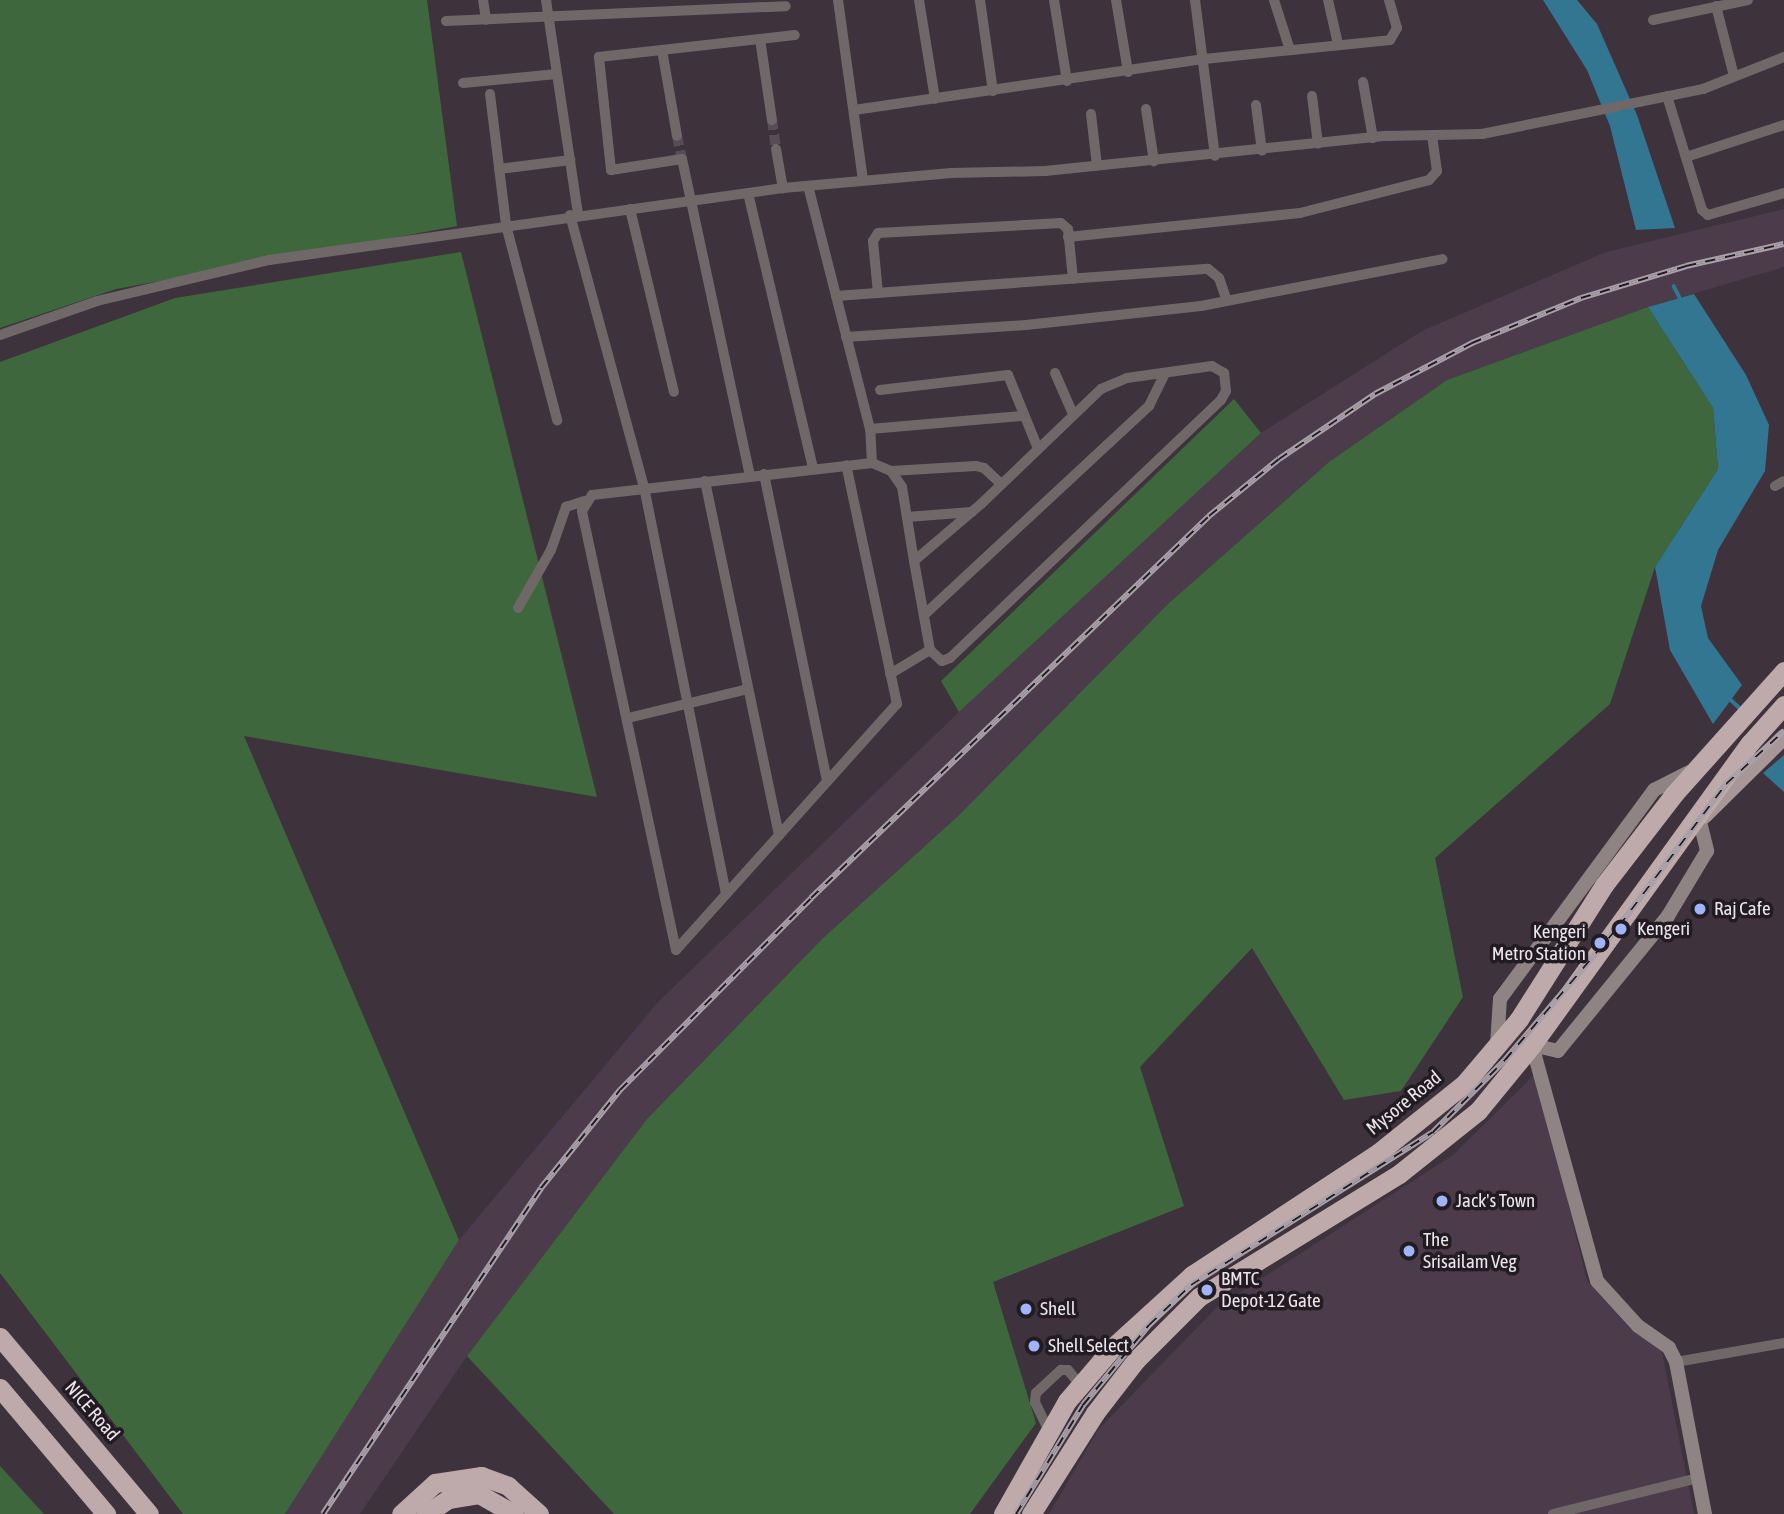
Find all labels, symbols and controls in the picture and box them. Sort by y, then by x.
place label: Raj Cafe [1714,898,1771,920]
marker: Raj Cafe [1692,901,1708,917]
place label: Kengeri [1637,918,1690,940]
marker: Kengeri [1611,919,1631,939]
place label: Kengeri Metro Station [1492,921,1586,965]
marker: Kengeri Metro Station [1592,935,1608,951]
street label: Mysore Road [1362,1066,1446,1140]
place label: Jack's Town [1456,1190,1535,1212]
marker: Jack's Town [1434,1193,1450,1209]
place label: The Srisailam Veg [1423,1229,1517,1273]
marker: The Srisailam Veg [1401,1243,1417,1259]
place label: BMTC Depot-12 Gate [1221,1268,1321,1312]
marker: BMTC Depot-12 Gate [1199,1282,1215,1298]
place label: Shell [1040,1298,1076,1320]
marker: Shell [1018,1301,1034,1317]
place label: Shell Select [1048,1335,1129,1357]
marker: Shell Select [1026,1338,1042,1354]
street label: NICE Road [60,1377,124,1445]

